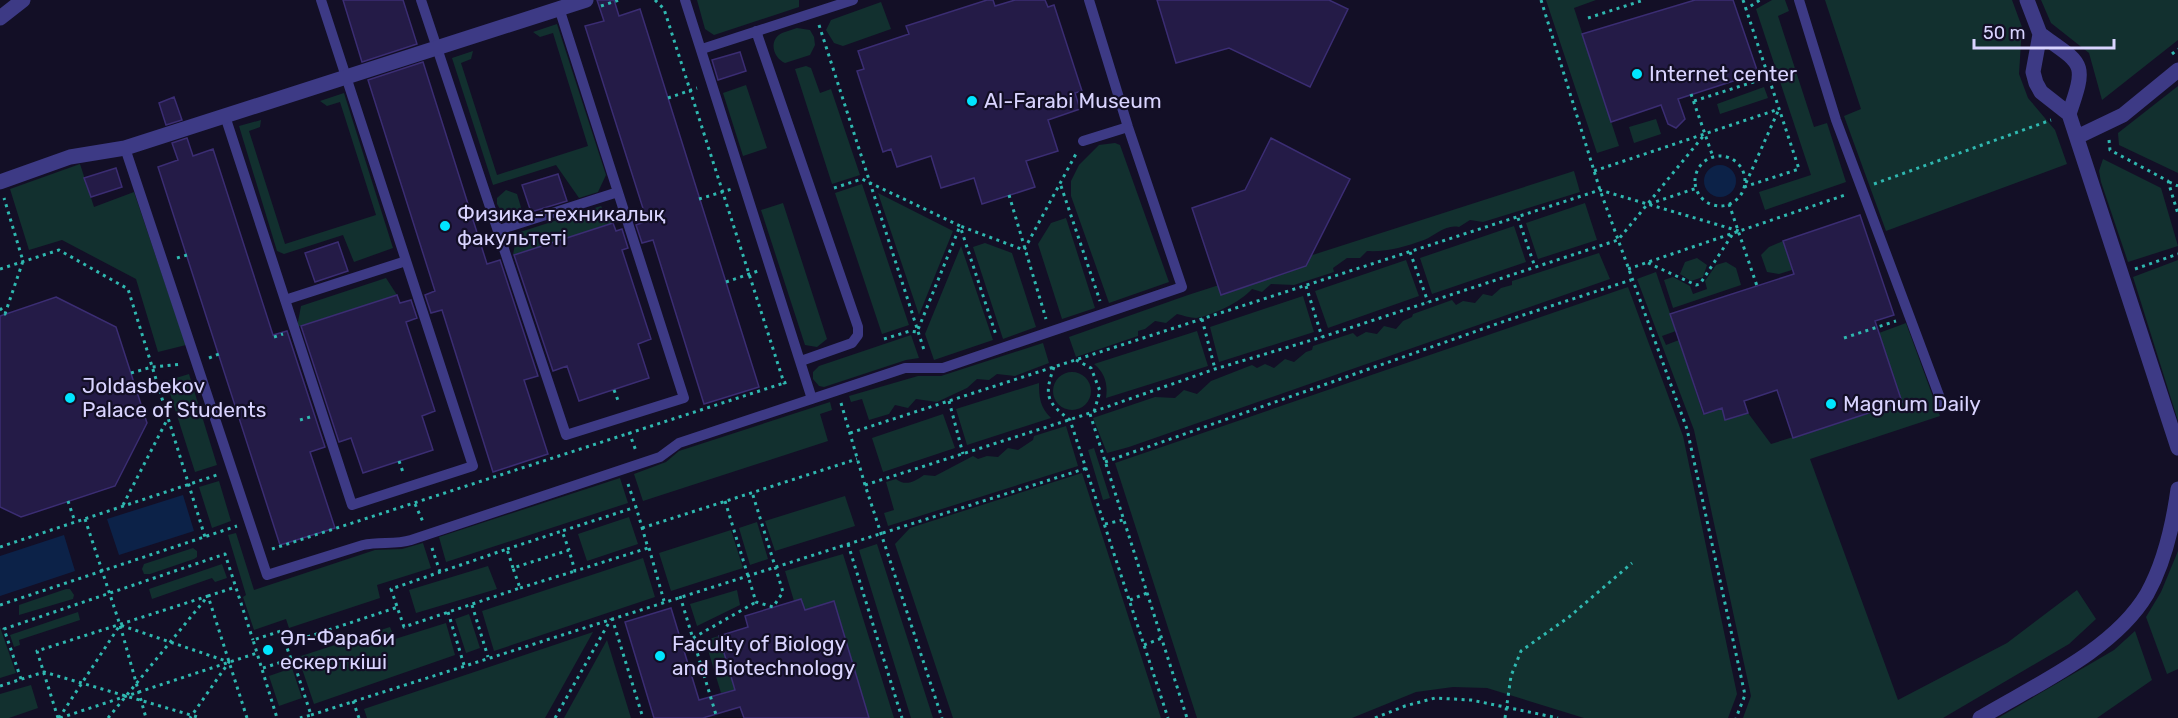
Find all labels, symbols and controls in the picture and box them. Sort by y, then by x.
scale bar [1974,12,2114,50]
text: 50 m [1983,22,2026,44]
place label: Internet center [1649,61,1797,86]
marker: Internet center [1630,67,1644,81]
place label: Al-Farabi Museum [984,88,1162,113]
marker: Al-Farabi Museum [965,94,979,108]
place label: Физика-техникалық факультеті [457,201,666,250]
marker: Физика-техникалық факультеті [438,219,452,233]
place label: Joldasbekov Palace of Students [82,373,266,422]
marker: Joldasbekov Palace of Students [63,391,77,405]
place label: Magnum Daily [1843,391,1981,416]
marker: Magnum Daily [1824,397,1838,411]
place label: Әл-Фараби ескерткіші [280,625,395,674]
place label: Faculty of Biology and Biotechnology [672,631,856,680]
marker: Әл-Фараби ескерткіші [261,643,275,657]
marker: Faculty of Biology and Biotechnology [653,649,667,663]

